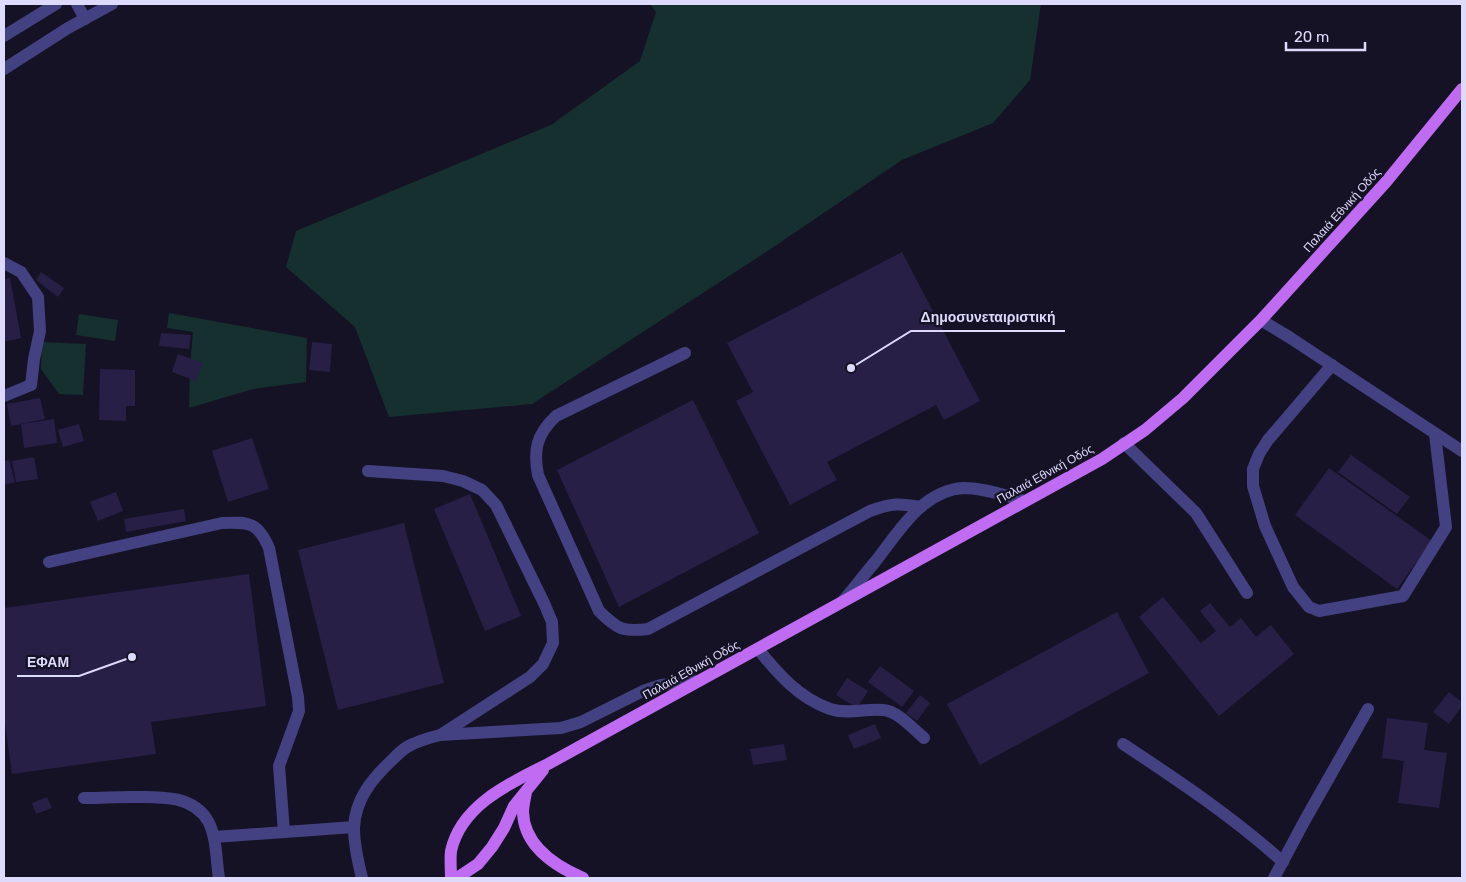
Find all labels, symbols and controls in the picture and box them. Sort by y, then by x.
scale bar [1286,20,1365,52]
text: 20 m [1294,28,1329,46]
street label: Παλαιά Εθνική Οδός [1301,165,1384,255]
callout: Δημοσυνεταιριστική [911,302,1065,331]
text: Δημοσυνεταιριστική [921,309,1055,326]
street label: Παλαιά Εθνική Οδός [994,442,1096,506]
street label: Παλαιά Εθνική Οδός [640,638,742,702]
callout: ΕΦΑΜ [17,647,79,676]
text: ΕΦΑΜ [27,654,69,671]

